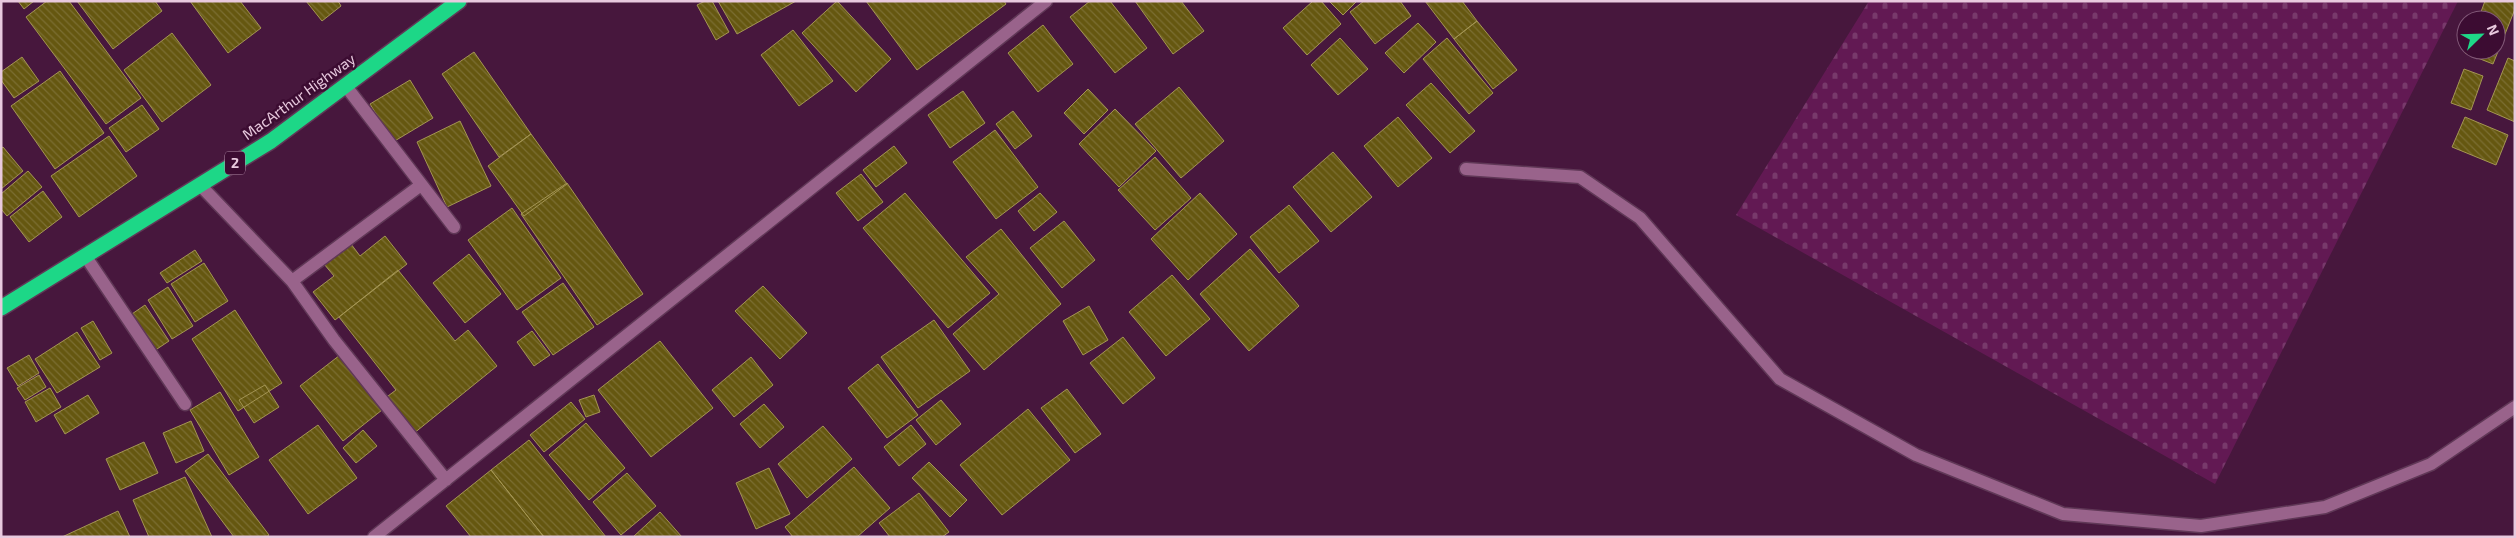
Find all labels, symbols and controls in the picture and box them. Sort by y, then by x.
north arrow [2456,10,2506,60]
text: N [2484,22,2503,38]
street label: MacArthur Highway [238,49,359,143]
road number: 2 [225,152,245,174]

